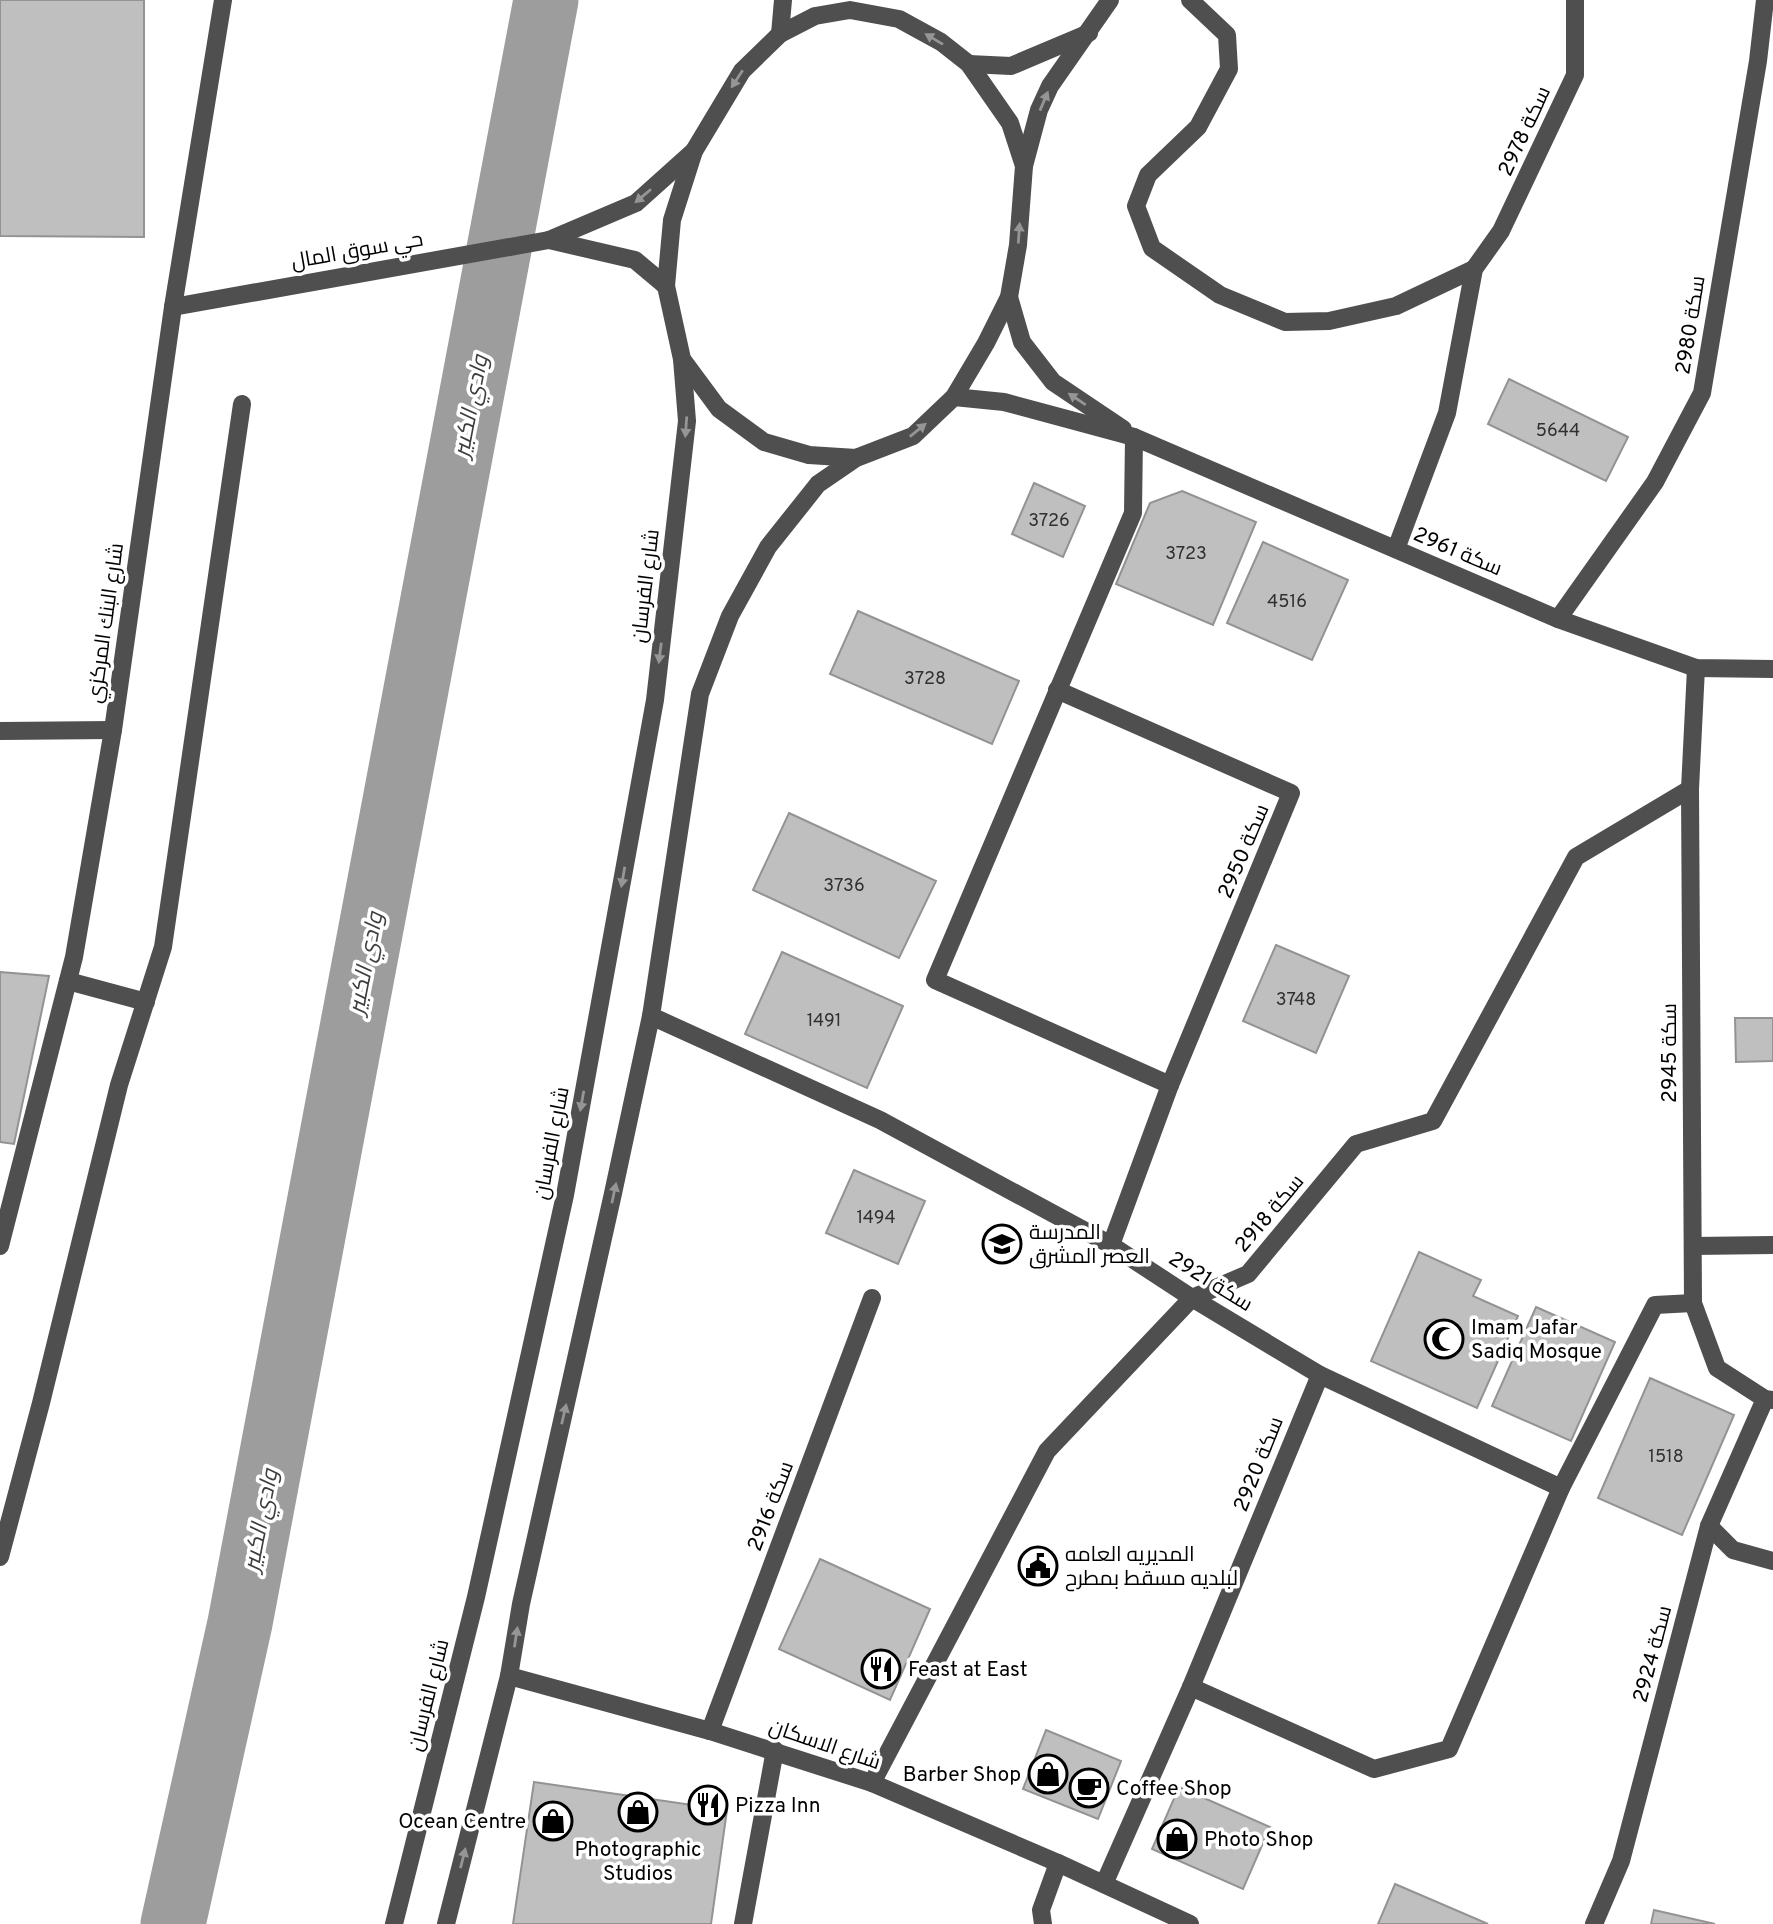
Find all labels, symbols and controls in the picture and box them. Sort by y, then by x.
one-way arrow [925,33,944,45]
one-way arrow [731,69,744,89]
street label: سكة 2978 [1493,82,1558,181]
one-way arrow [1038,91,1050,111]
one-way arrow [634,188,651,203]
one-way arrow [1014,222,1025,244]
street label: حي سوق المال [289,227,426,277]
street label: سكة 2980 [1670,274,1713,377]
water label: وادي الكبير [448,351,498,463]
one-way arrow [1068,393,1087,406]
one-way arrow [680,416,691,438]
house number: 5644 [1536,420,1580,443]
one-way arrow [909,422,927,437]
house number: 3726 [1028,510,1070,533]
street label: سكة 2961 [1409,522,1506,583]
street label: شارع الفرسان [626,528,667,645]
street label: شارع البنك المركزي [82,541,132,705]
house number: 3723 [1165,543,1207,566]
house number: 4516 [1267,591,1307,614]
one-way arrow [655,642,666,664]
house number: 3728 [904,668,946,691]
street label: سكة 2950 [1212,800,1276,903]
one-way arrow [617,866,628,888]
house number: 3736 [823,875,865,898]
water label: وادي الكبير [343,908,393,1020]
house number: 3748 [1276,989,1316,1012]
street label: سكة 2945 [1657,1003,1684,1103]
house number: 1491 [807,1010,841,1033]
street label: شارع الفرسان [528,1085,577,1202]
one-way arrow [576,1090,587,1112]
street label: سكة 2918 [1229,1169,1311,1259]
one-way arrow [608,1182,619,1204]
house number: 1494 [856,1207,896,1230]
place label: المدرسة العصر المشرق [1029,1220,1150,1271]
school or university icon: المدرسة العصر المشرق [981,1223,1023,1265]
street label: سكة 2921 [1163,1246,1257,1319]
place label: Imam Jafar Sadiq Mosque [1471,1315,1602,1366]
mosque icon: Imam Jafar Sadiq Mosque [1423,1318,1465,1360]
one-way arrow [558,1403,569,1425]
street label: سكة 2920 [1228,1413,1291,1516]
house number: 1518 [1648,1446,1684,1469]
street label: سكة 2916 [742,1458,801,1555]
water label: وادي الكبير [238,1465,288,1577]
place label: المديريه العامه لبلديه مسقط بمطرح [1065,1542,1238,1593]
public building icon: المديريه العامه لبلديه مسقط بمطرح [1017,1545,1059,1587]
street label: سكة 2924 [1628,1603,1679,1706]
one-way arrow [511,1626,522,1648]
street label: شارع الفرسان [403,1637,456,1754]
restaurant icon: Feast at East [860,1648,902,1690]
place label: Feast at East [908,1657,1028,1684]
street label: شارع الاسكان [765,1714,884,1777]
shop icon: Barber Shop [1027,1753,1069,1795]
place label: Barber Shop [903,1762,1021,1789]
cafe icon: Coffee Shop [1068,1767,1110,1809]
place label: Coffee Shop [1116,1776,1232,1803]
restaurant icon: Pizza Inn [687,1784,729,1826]
shop icon: Photographic Studios [617,1791,659,1833]
place label: Pizza Inn [735,1793,821,1820]
shop icon: Ocean Centre [532,1800,574,1842]
place label: Ocean Centre [398,1809,526,1836]
shop icon: Photo Shop [1156,1818,1198,1860]
place label: Photo Shop [1204,1827,1313,1854]
place label: Photographic Studios [574,1837,702,1888]
one-way arrow [458,1847,469,1869]

